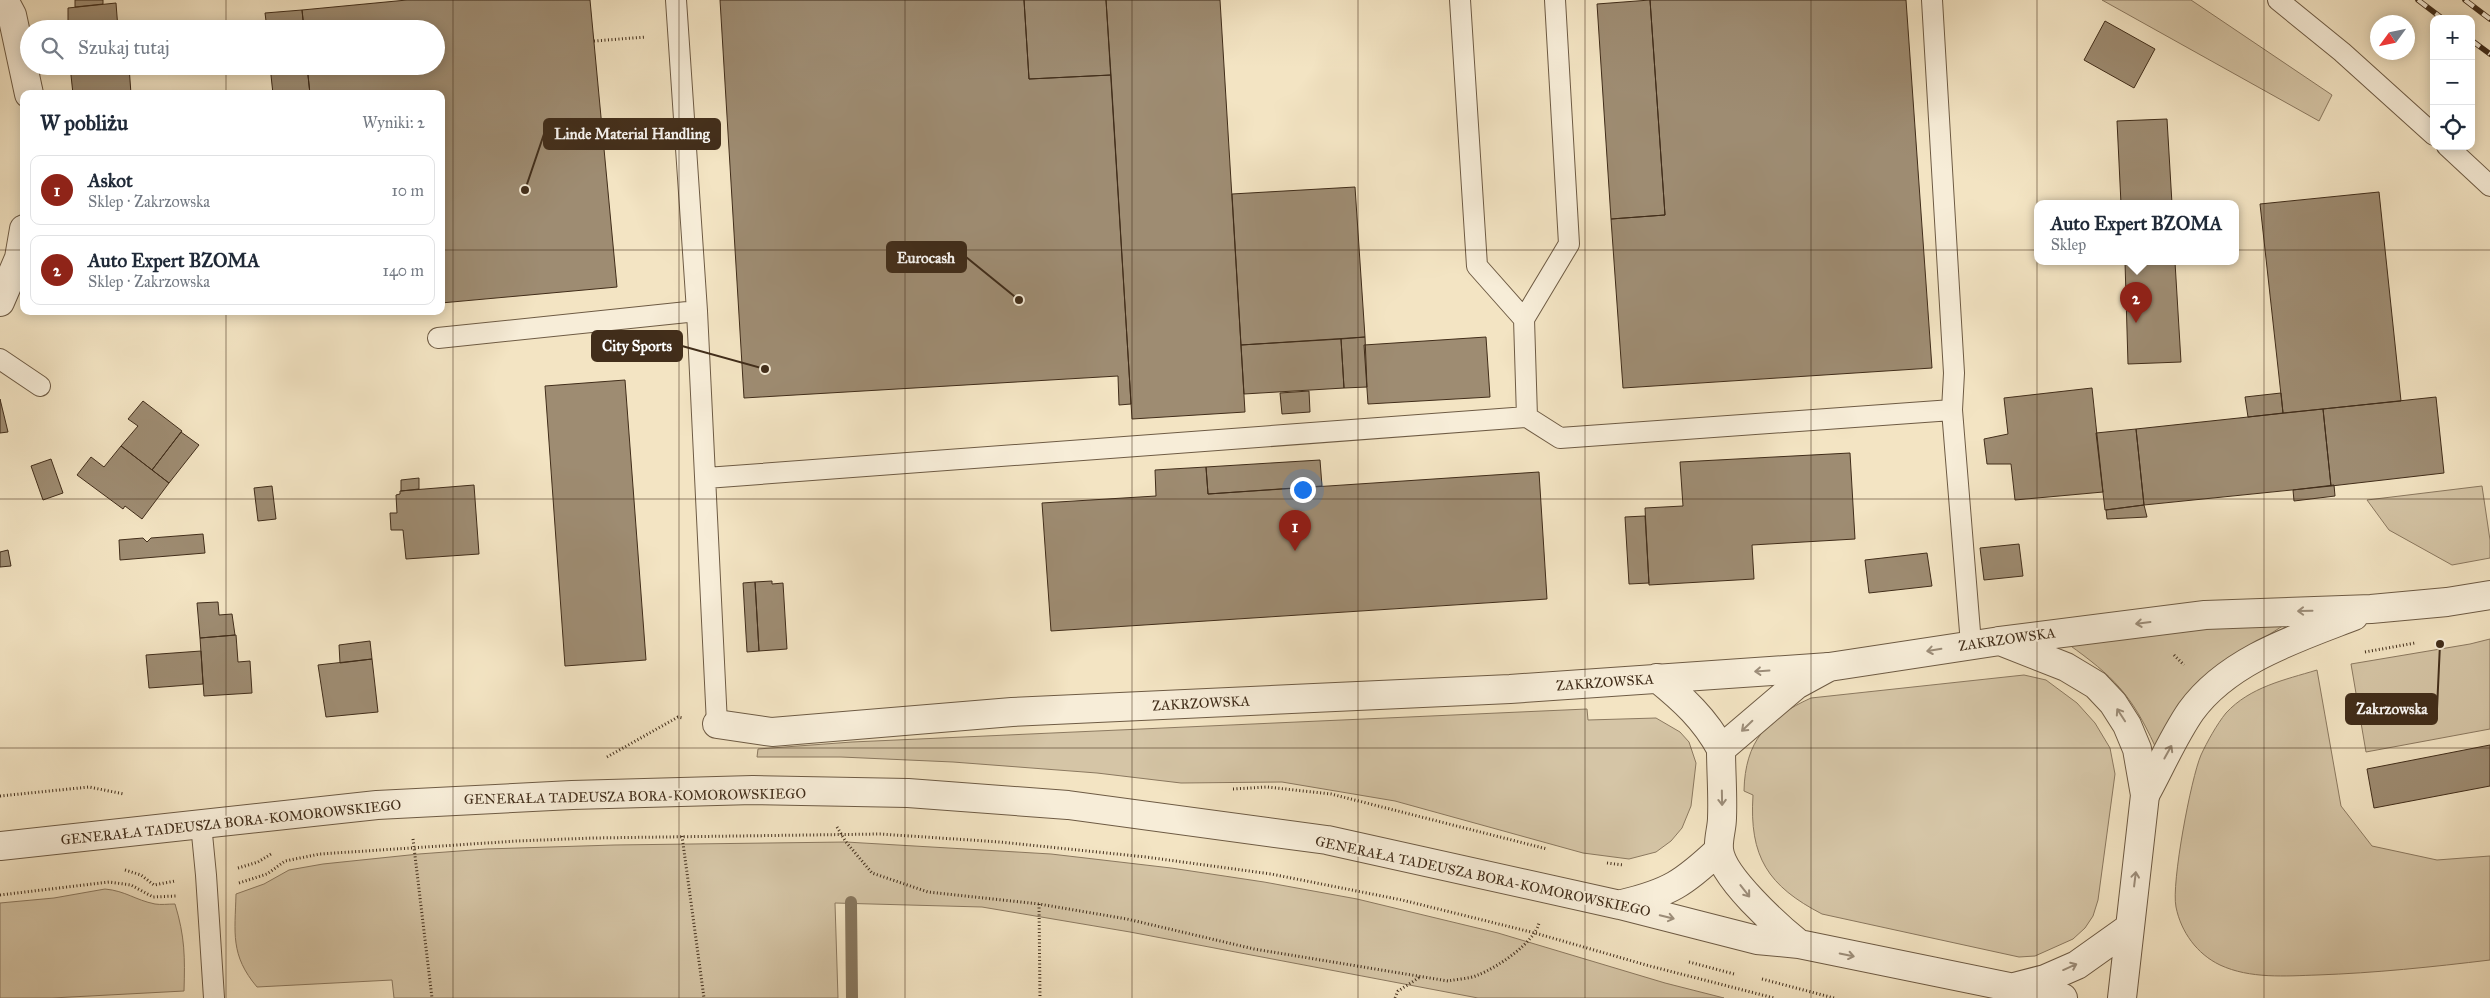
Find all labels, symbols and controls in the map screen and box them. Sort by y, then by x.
north arrow [2370,15,2415,60]
map controls [2430,15,2475,150]
button: + [2430,15,2475,60]
search box [20,20,445,75]
icon: search [38,34,66,62]
text: Szukaj tutaj [78,36,170,59]
button: − [2430,60,2475,105]
button: locate [2430,105,2475,150]
text: W pobliżu [40,110,128,136]
text: Wyniki: 2 [362,113,425,132]
callout: Linde Material Handling [544,119,720,149]
text: Linde Material Handling [554,125,711,144]
text: Askot [88,169,133,192]
text: 1 [54,181,60,200]
text: 10 m [392,181,424,200]
text: Sklep · Zakrzowska [88,192,210,211]
popup [2034,200,2239,265]
text: Auto Expert BZOMA [2051,212,2222,235]
text: Sklep [2051,235,2086,254]
callout: Eurocash [887,242,966,272]
text: Auto Expert BZOMA [88,249,260,272]
text: Eurocash [897,249,956,267]
text: 2 [53,261,61,280]
text: 140 m [383,261,424,280]
text: Sklep · Zakrzowska [88,272,210,291]
pin: 2 [2120,282,2152,323]
callout: City Sports [592,331,682,361]
text: City Sports [602,337,673,356]
your location [1290,477,1316,503]
pin: 1 [1279,510,1311,551]
one-way arrow [2297,606,2313,615]
one-way arrow [2136,618,2152,628]
street label: ZAKRZOWSKA [1957,624,2057,655]
one-way arrow [1926,645,1942,655]
one-way arrow [1755,666,1771,676]
street label: ZAKRZOWSKA [1556,671,1655,694]
street label: ZAKRZOWSKA [1152,692,1251,715]
callout: Zakrzowska [2346,694,2437,724]
text: Zakrzowska [2356,700,2428,718]
one-way arrow [2116,709,2126,723]
one-way arrow [1741,720,1753,732]
one-way arrow [2164,746,2174,760]
street label: GENERAŁA TADEUSZA BORA-KOMOROWSKIEGO [464,785,806,808]
one-way arrow [1717,789,1727,805]
street label: GENERAŁA TADEUSZA BORA-KOMOROWSKIEGO [60,796,402,849]
street label: GENERAŁA TADEUSZA BORA-KOMOROWSKIEGO [1314,833,1652,920]
one-way arrow [2130,872,2140,888]
one-way arrow [1739,884,1750,897]
one-way arrow [1659,912,1675,922]
one-way arrow [1838,950,1854,960]
one-way arrow [2062,962,2077,972]

